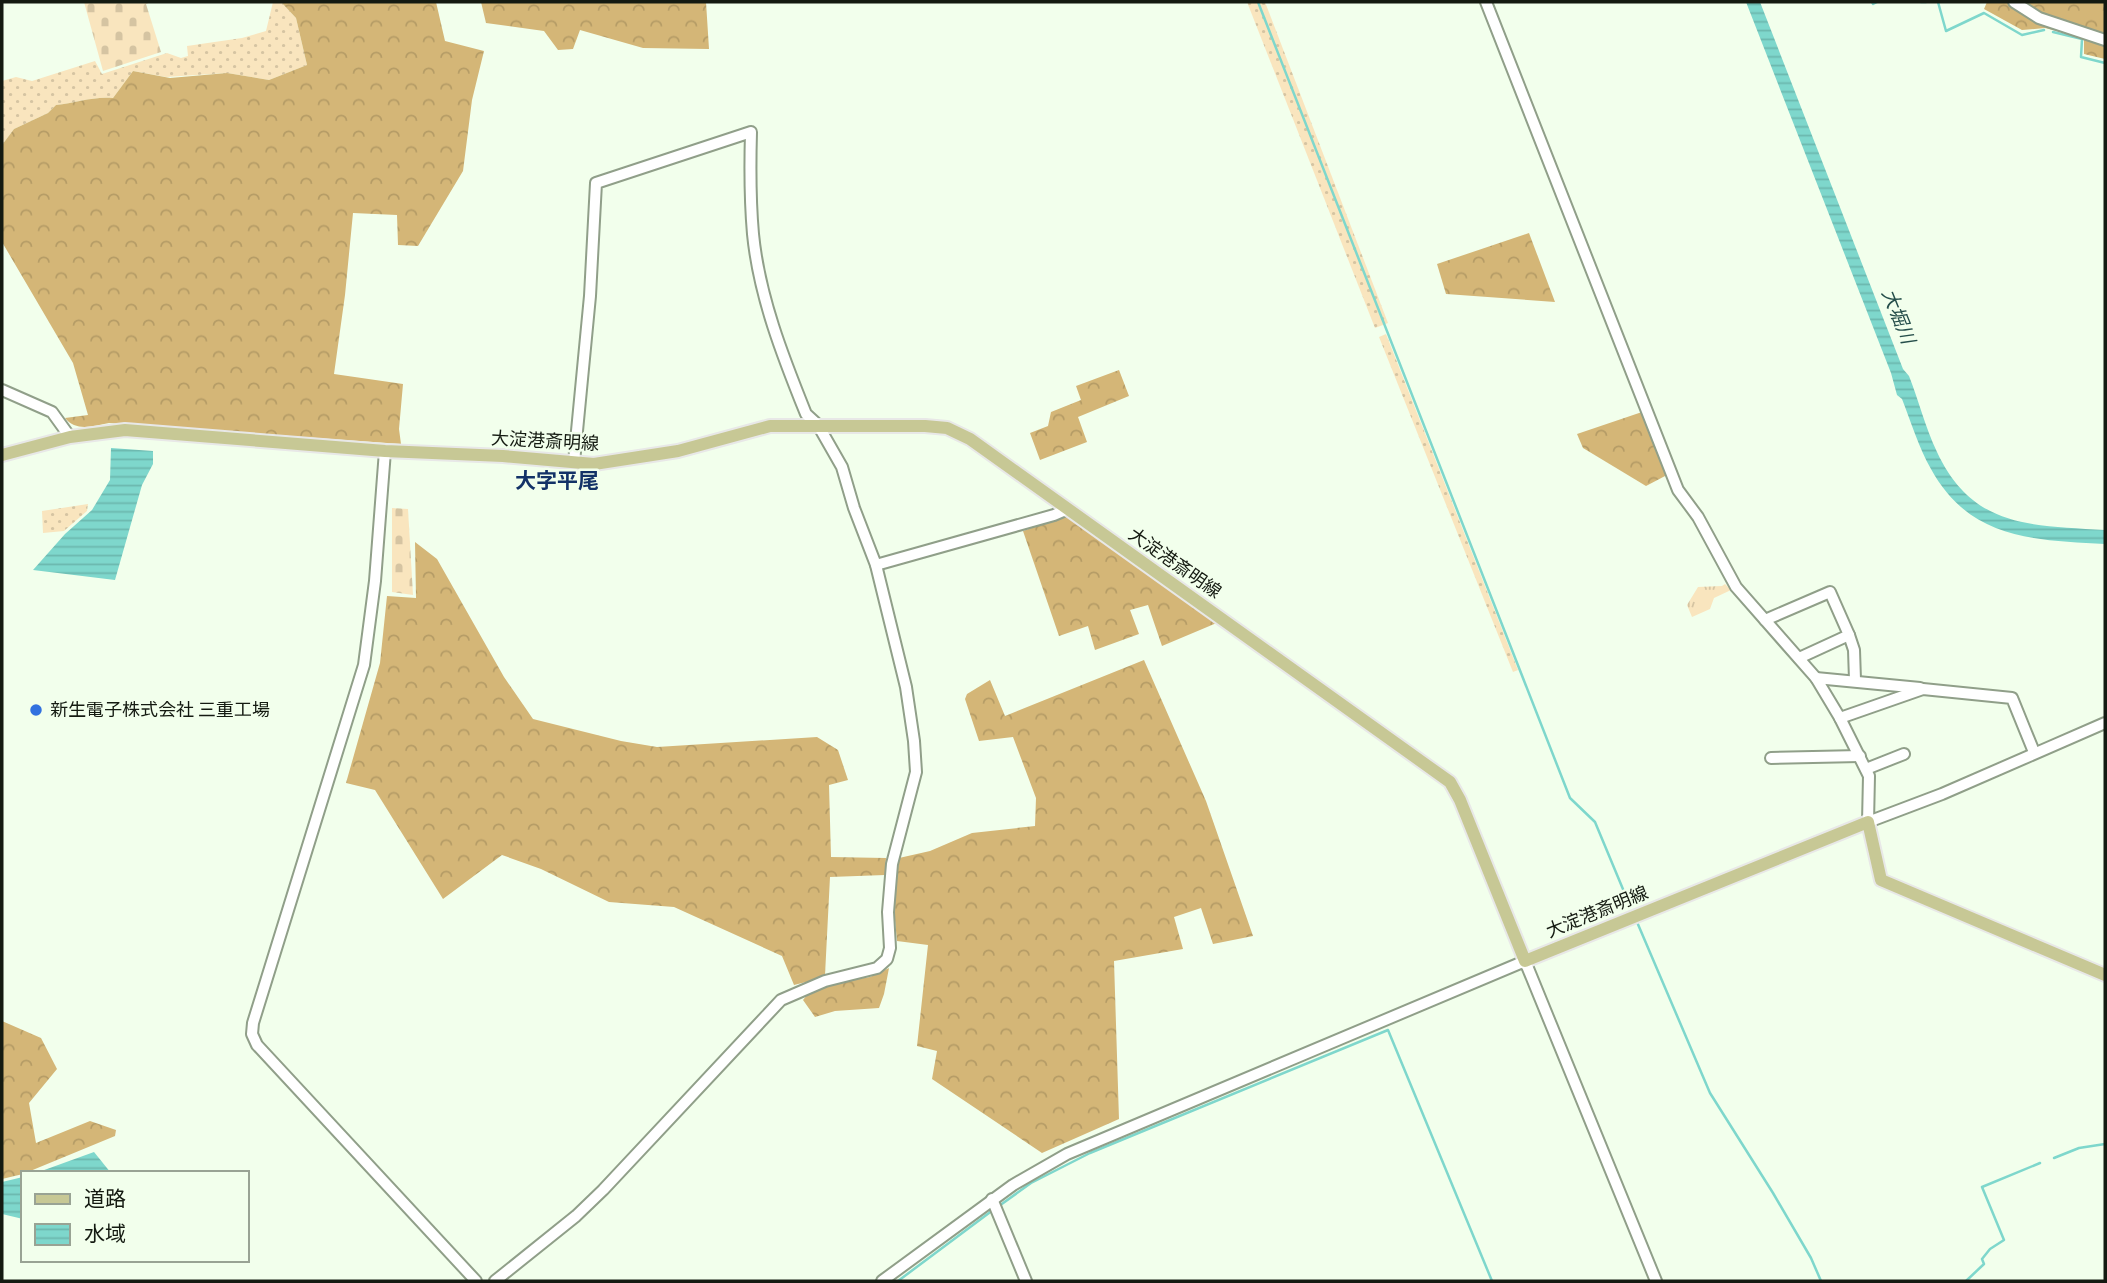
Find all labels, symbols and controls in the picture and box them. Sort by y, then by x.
water label: 大堀川 [1877,284,1924,349]
street label: 大淀港斎明線 [490,423,600,455]
district label: 大字平尾 [515,464,599,494]
street label: 大淀港斎明線 [1124,520,1228,603]
place label: 新生電子株式会社 三重工場 [50,695,270,721]
marker: 新生電子株式会社 三重工場 [28,702,44,718]
street label: 大淀港斎明線 [1541,878,1651,942]
legend [21,1171,248,1262]
text: 道路 [84,1182,126,1212]
text: 水域 [84,1217,126,1247]

